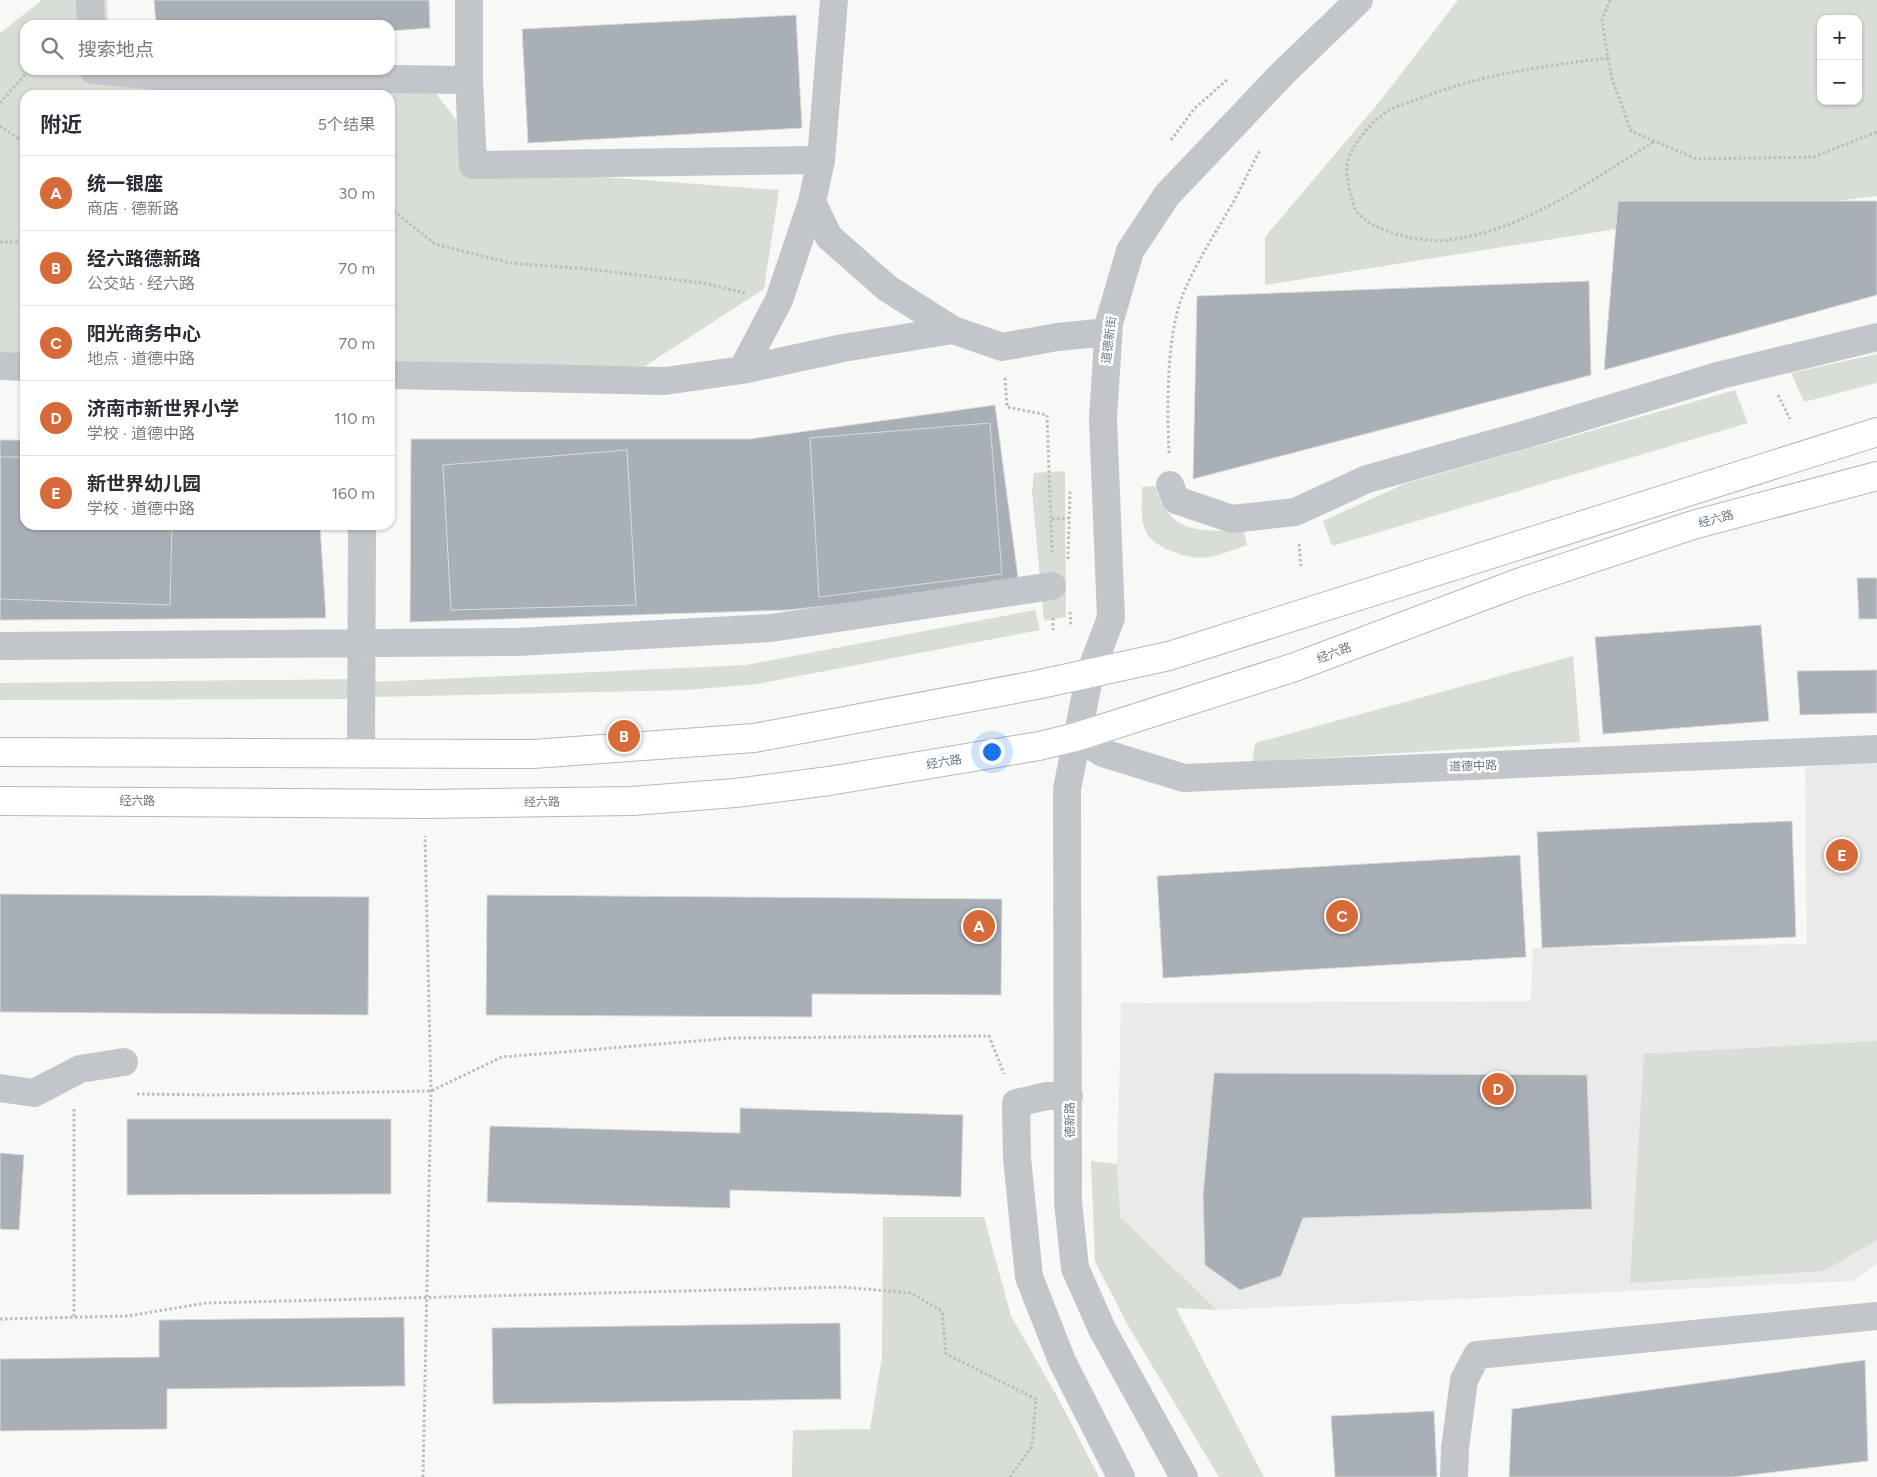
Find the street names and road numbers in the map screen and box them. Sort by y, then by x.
street label: 道德新街 [1099,315,1119,365]
street label: 经六路 [1697,508,1735,530]
street label: 经六路 [1315,640,1353,666]
street label: 经六路 [925,752,963,772]
street label: 道德中路 [1449,758,1497,774]
street label: 经六路 [119,794,155,808]
street label: 经六路 [524,795,560,809]
street label: 德新路 [1063,1102,1077,1138]

